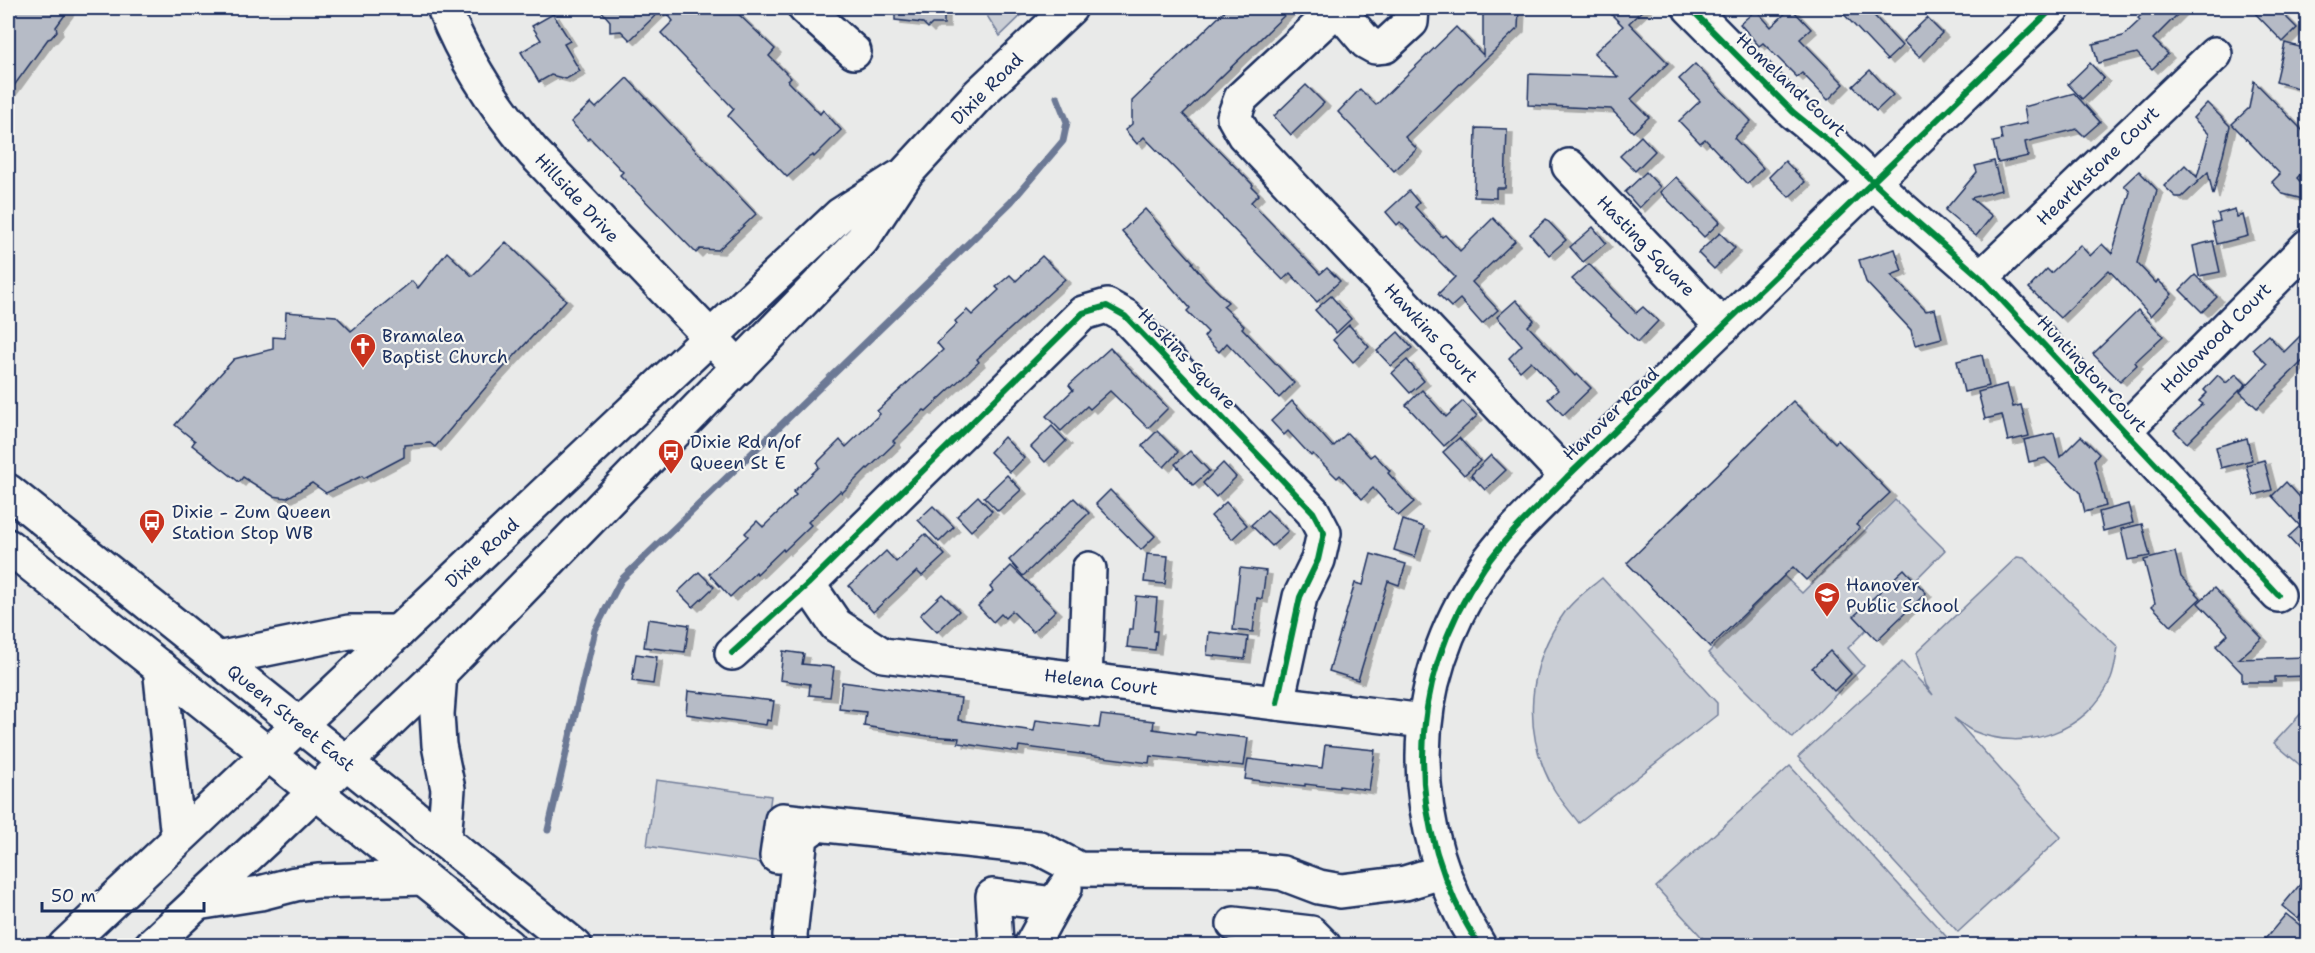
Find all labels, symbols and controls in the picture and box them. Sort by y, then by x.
street label: Homeland Court [1731,28,1851,142]
street label: Dixie Road [946,48,1028,130]
street label: Hearthstone Court [2031,101,2165,231]
street label: Hillside Drive [529,148,625,248]
street label: Hasting Square [1591,190,1701,302]
street label: Hollowood Court [2155,277,2277,399]
street label: Hawkins Court [1379,278,1483,388]
street label: Hoskins Square [1132,303,1242,415]
street label: Huntington Court [2032,310,2152,438]
place label: Bramalea Baptist Church [382,324,508,369]
church icon: Bramalea Baptist Church [348,331,378,369]
street label: Hanover Road [1558,362,1664,466]
place label: Dixie Rd n/of Queen St E [690,430,802,475]
bus stop icon: Dixie Rd n/of Queen St E [656,437,686,475]
place label: Dixie - Zum Queen Station Stop WB [172,500,331,545]
bus stop icon: Dixie - Zum Queen Station Stop WB [137,507,167,545]
street label: Dixie Road [440,513,524,593]
place label: Hanover Public School [1846,573,1960,618]
school or university icon: Hanover Public School [1812,580,1842,618]
street label: Queen Street East [222,659,360,777]
street label: Helena Court [1043,663,1159,701]
scale bar [42,875,204,913]
text: 50 m [51,884,96,908]

